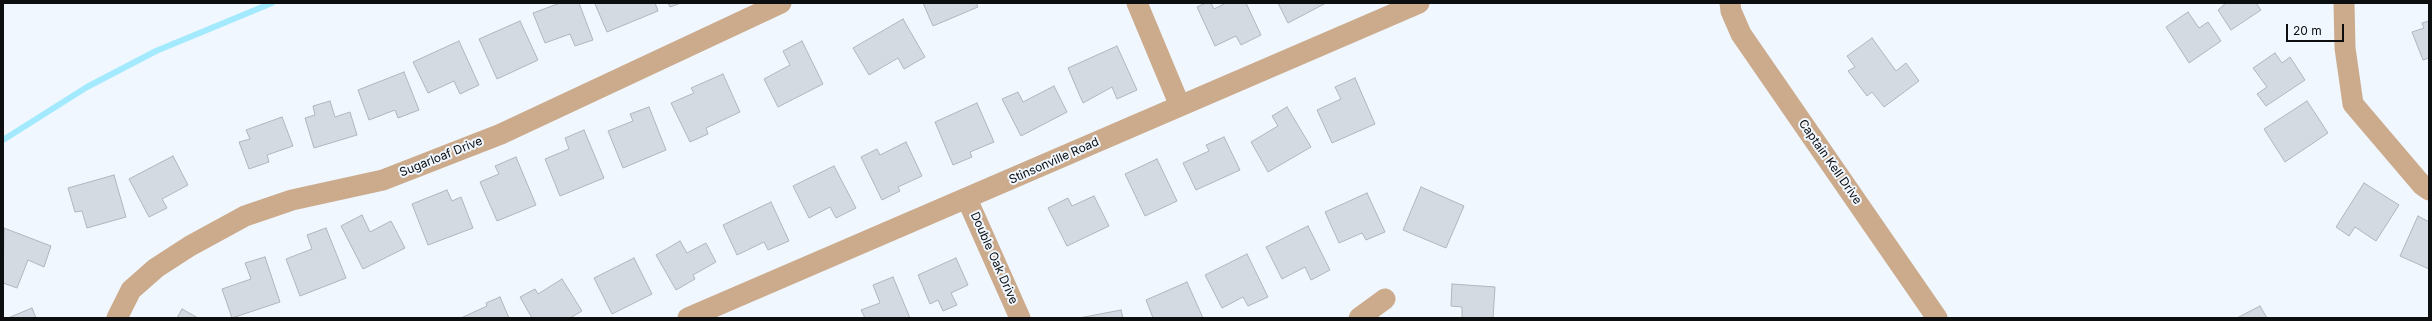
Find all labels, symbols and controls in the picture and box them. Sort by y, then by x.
scale bar [2288,16,2346,42]
text: 20 m [2293,23,2322,38]
street label: Captain Kell Drive [1795,117,1865,207]
street label: Sugarloaf Drive [397,134,485,180]
street label: Stinsonville Road [1007,135,1101,187]
street label: Double Oak Drive [967,210,1021,306]

